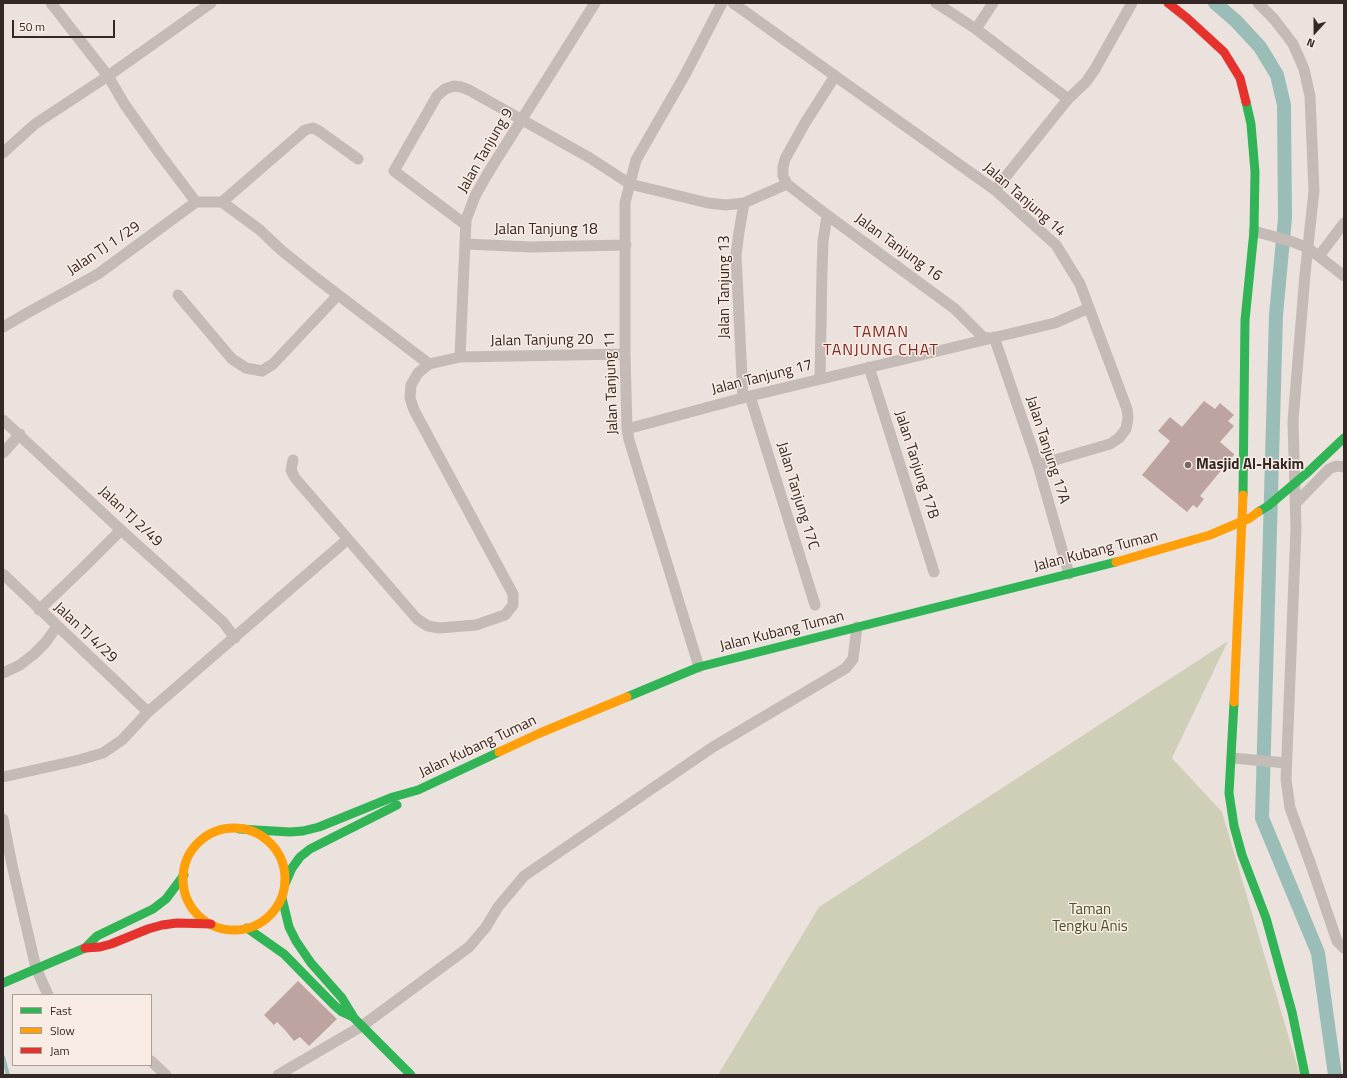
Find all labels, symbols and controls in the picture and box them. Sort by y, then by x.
scale bar [14,12,117,38]
north arrow [1295,12,1335,52]
text: 50 m [19,17,45,36]
text: N [1304,34,1317,52]
street label: Jalan Tanjung 9 [454,105,518,197]
street label: Jalan Tanjung 14 [979,159,1069,241]
street label: Jalan Tanjung 16 [851,210,945,286]
street label: Jalan TJ 1 /29 [64,218,144,280]
street label: Jalan Tanjung 18 [494,221,598,239]
street label: Jalan Tanjung 13 [716,235,734,339]
district label: TAMAN TANJUNG CHAT [823,323,939,361]
street label: Jalan Tanjung 20 [490,331,594,351]
street label: Jalan Tanjung 11 [601,331,623,435]
street label: Jalan Tanjung 17 [710,357,814,399]
street label: Jalan Tanjung 17A [1021,394,1073,506]
street label: Jalan Tanjung 17B [890,409,942,521]
street label: Jalan Tanjung 17C [772,440,822,552]
place label: Masjid Al-Hakim [1196,456,1304,474]
marker: Masjid Al-Hakim [1183,460,1193,470]
street label: Jalan TJ 2/49 [94,483,166,551]
street label: Jalan Kubang Tuman [1032,528,1160,576]
street label: Jalan TJ 4/29 [49,599,121,667]
street label: Jalan Kubang Tuman [718,608,846,656]
street label: Jalan Kubang Tuman [416,712,540,782]
park label: Taman Tengku Anis [1052,901,1128,936]
legend [12,994,152,1066]
text: Fast [50,1001,72,1020]
text: Slow [50,1021,75,1040]
text: Jam [50,1041,70,1060]

